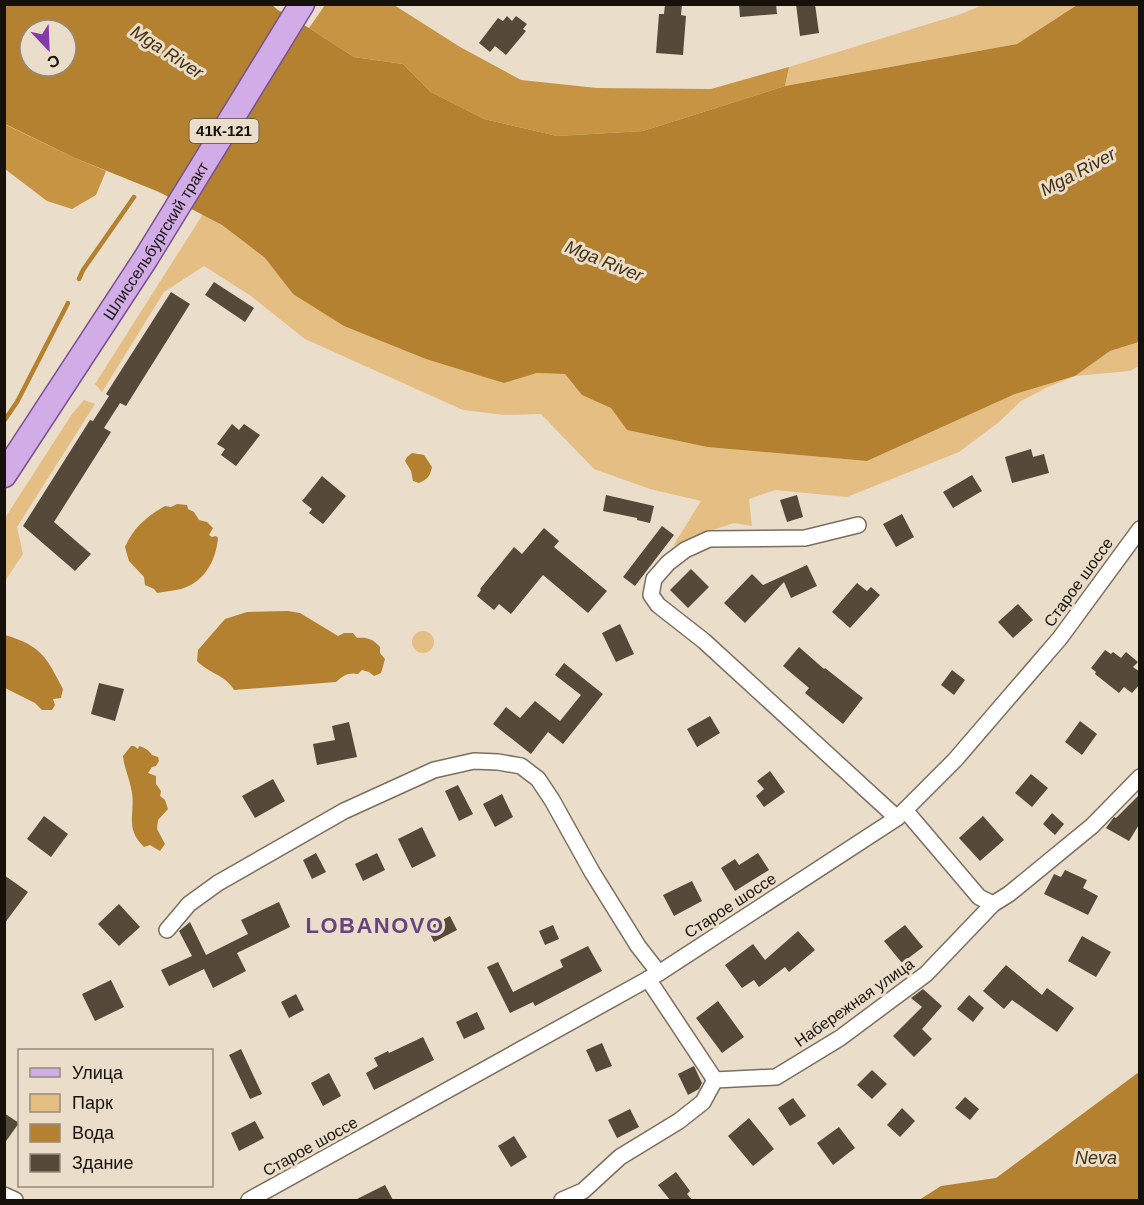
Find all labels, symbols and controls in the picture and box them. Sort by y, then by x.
north arrow [18,18,78,78]
water label: Mga River [127,21,208,83]
text: С [45,51,62,72]
road number: 41К-121 [190,119,258,143]
water label: Mga River [1037,143,1120,200]
street label: Шлиссельбургский тракт [100,158,212,323]
water label: Mga River [562,236,647,286]
street label: Старое шоссе [1041,535,1116,630]
street label: Старое шоссе [681,870,779,941]
district label: LOBANOVO [305,913,445,938]
street label: Набережная улица [791,955,917,1050]
legend [18,1049,213,1187]
text: Улица [72,1063,124,1083]
text: Парк [72,1093,113,1113]
street label: Старое шоссе [260,1113,361,1179]
text: Вода [72,1123,115,1143]
water label: Neva [1075,1148,1117,1168]
text: Здание [72,1153,133,1173]

